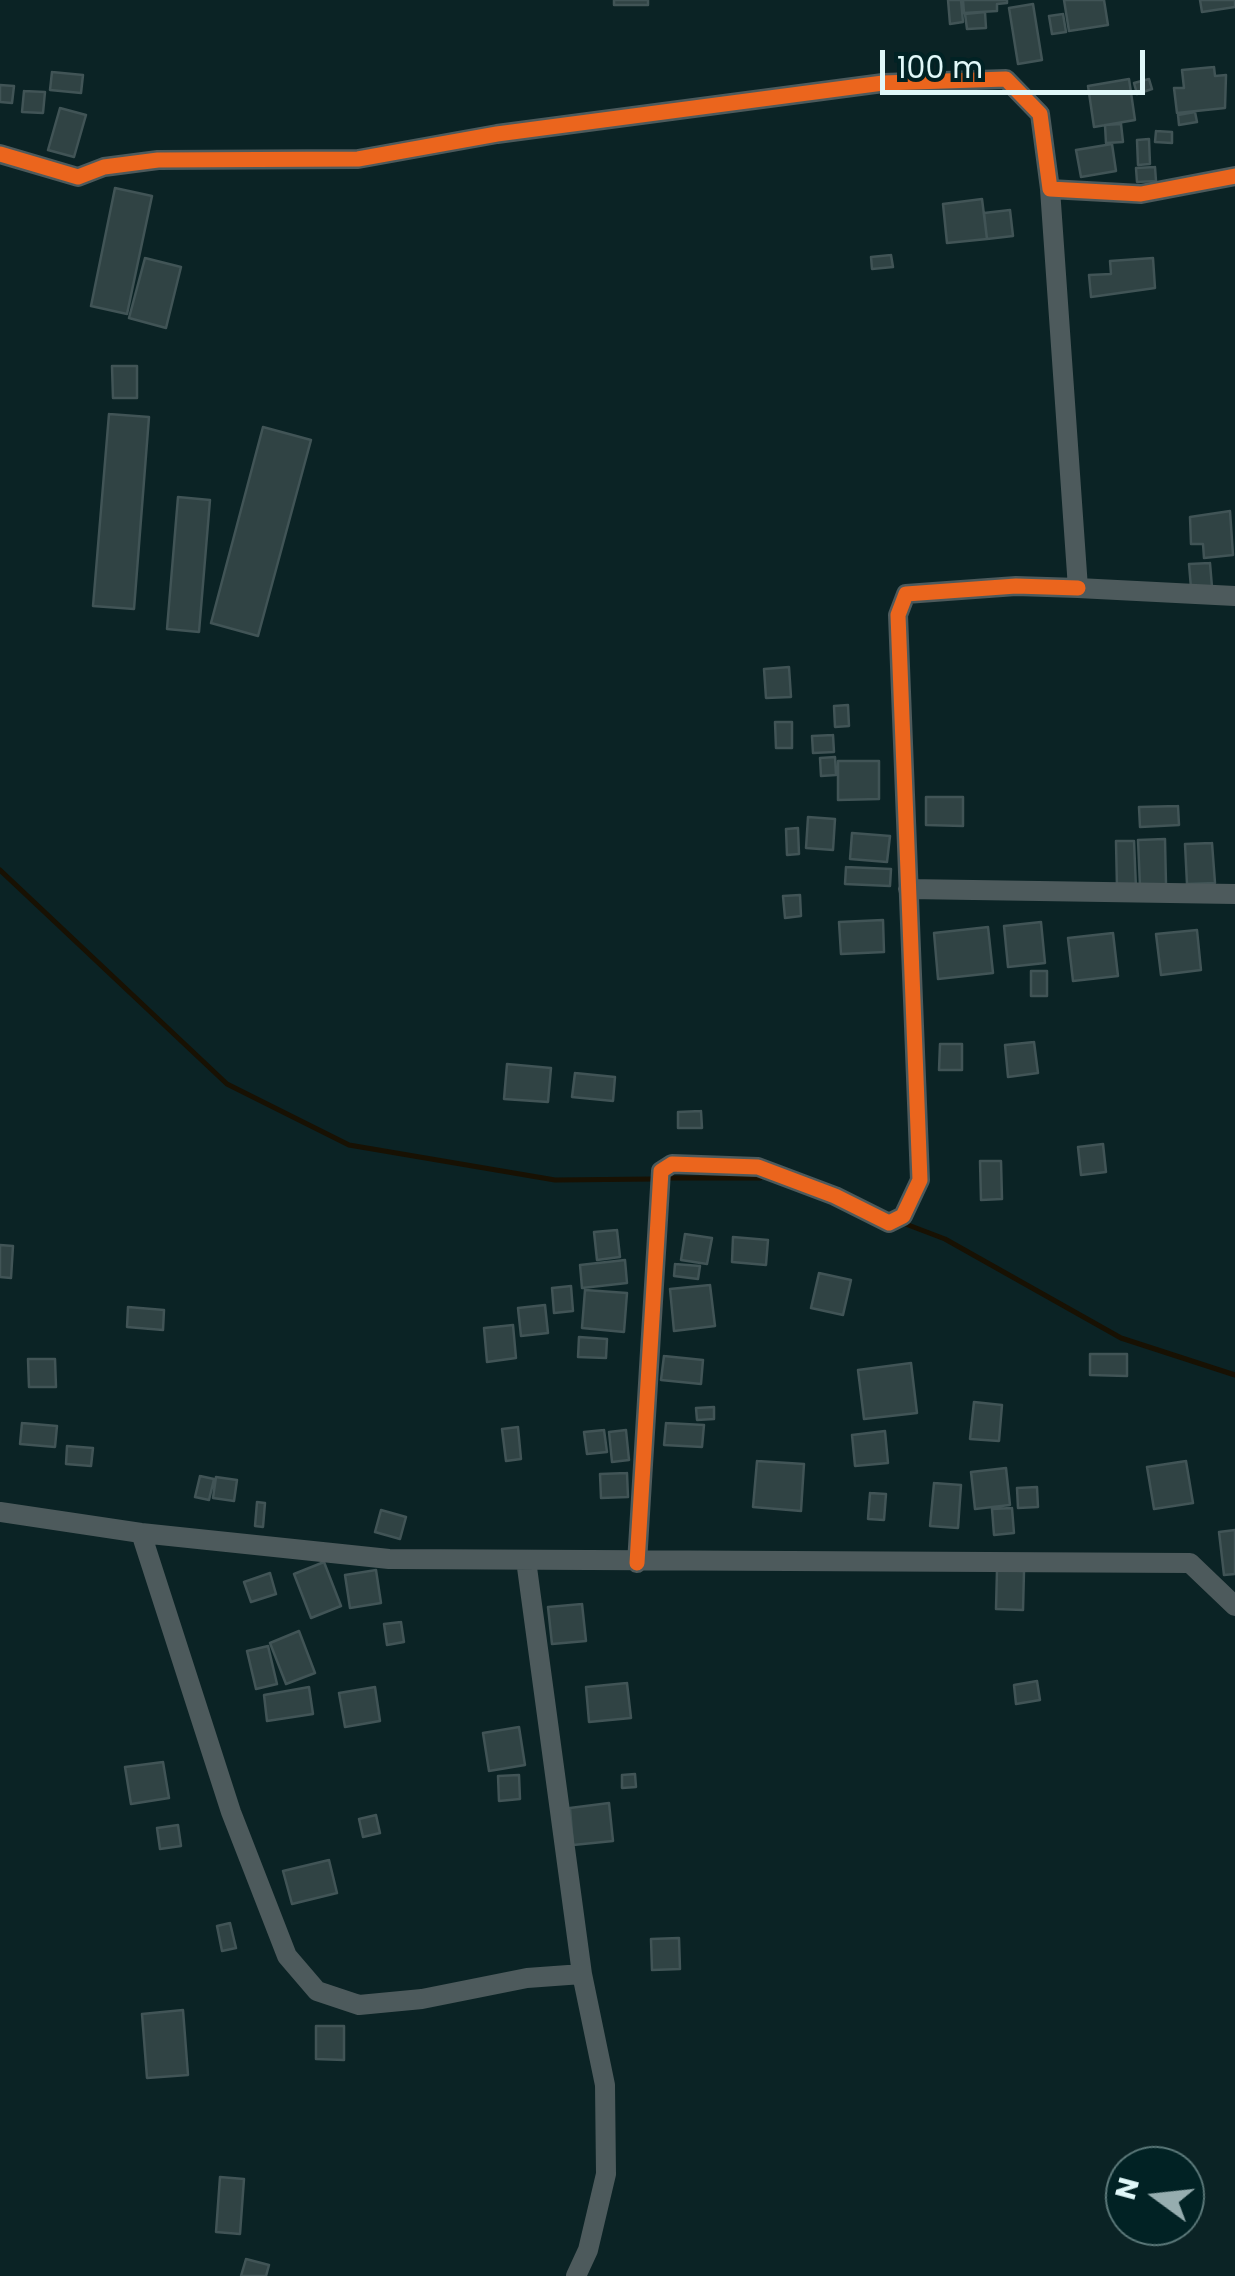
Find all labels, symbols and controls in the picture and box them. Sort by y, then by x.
scale bar [885,30,1150,92]
text: 100 m [897,46,983,89]
north arrow [1105,2146,1205,2246]
text: N [1106,2173,1149,2204]

